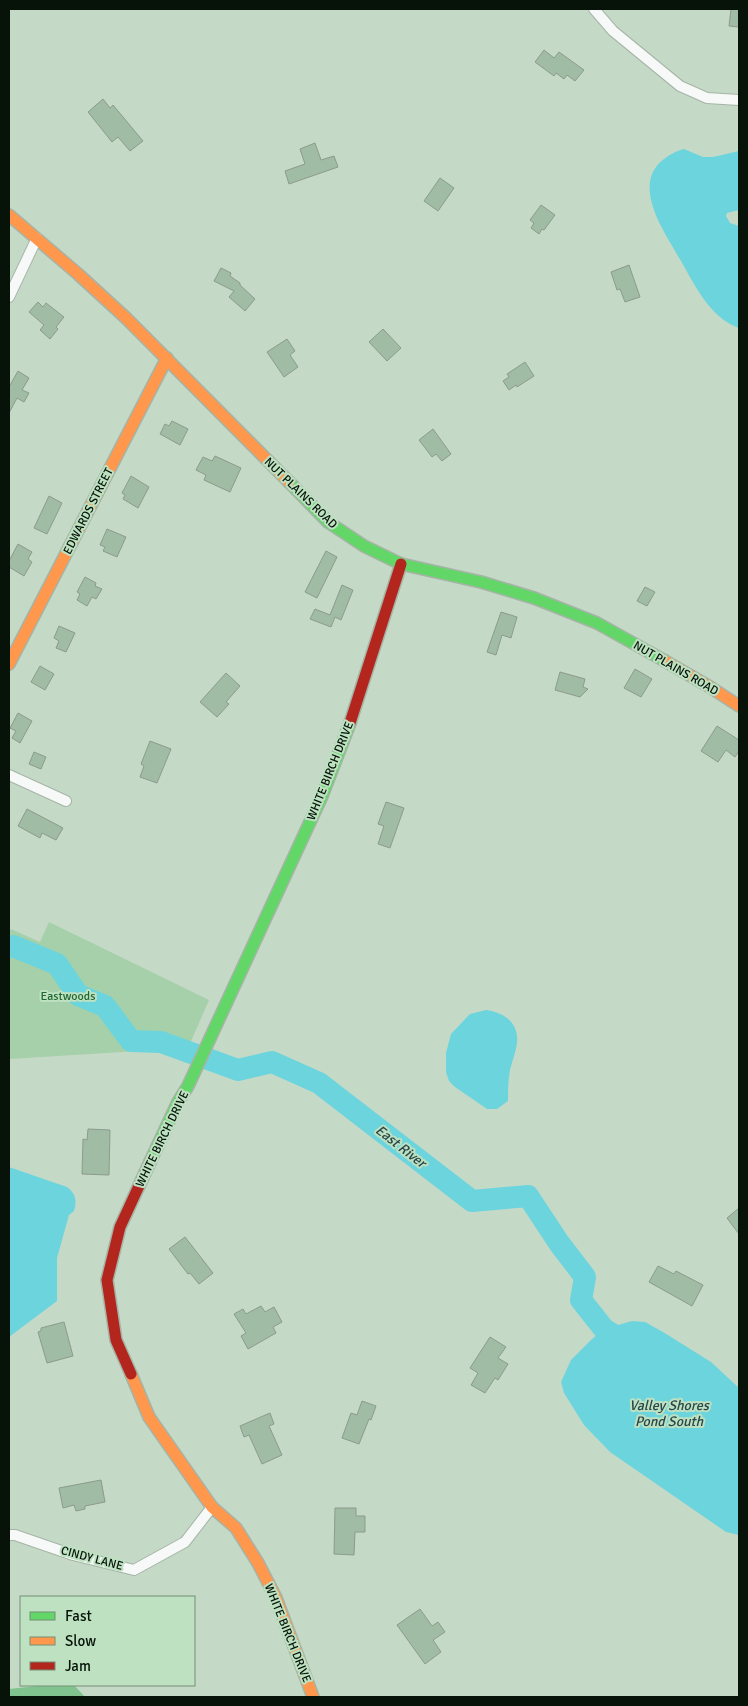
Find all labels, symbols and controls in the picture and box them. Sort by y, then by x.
street label: NUT PLAINS ROAD [261,455,341,532]
street label: EDWARDS STREET [60,465,117,557]
street label: NUT PLAINS ROAD [630,638,721,699]
street label: WHITE BIRCH DRIVE [304,719,357,823]
park label: Eastwoods [41,989,95,1004]
street label: WHITE BIRCH DRIVE [133,1089,192,1190]
water label: East River [372,1121,431,1173]
water label: Valley Shores Pond South [629,1397,711,1430]
street label: CINDY LANE [59,1543,125,1574]
street label: WHITE BIRCH DRIVE [261,1582,314,1685]
legend [20,1596,195,1686]
text: Fast [65,1607,92,1625]
text: Slow [65,1632,96,1650]
text: Jam [65,1657,91,1675]

